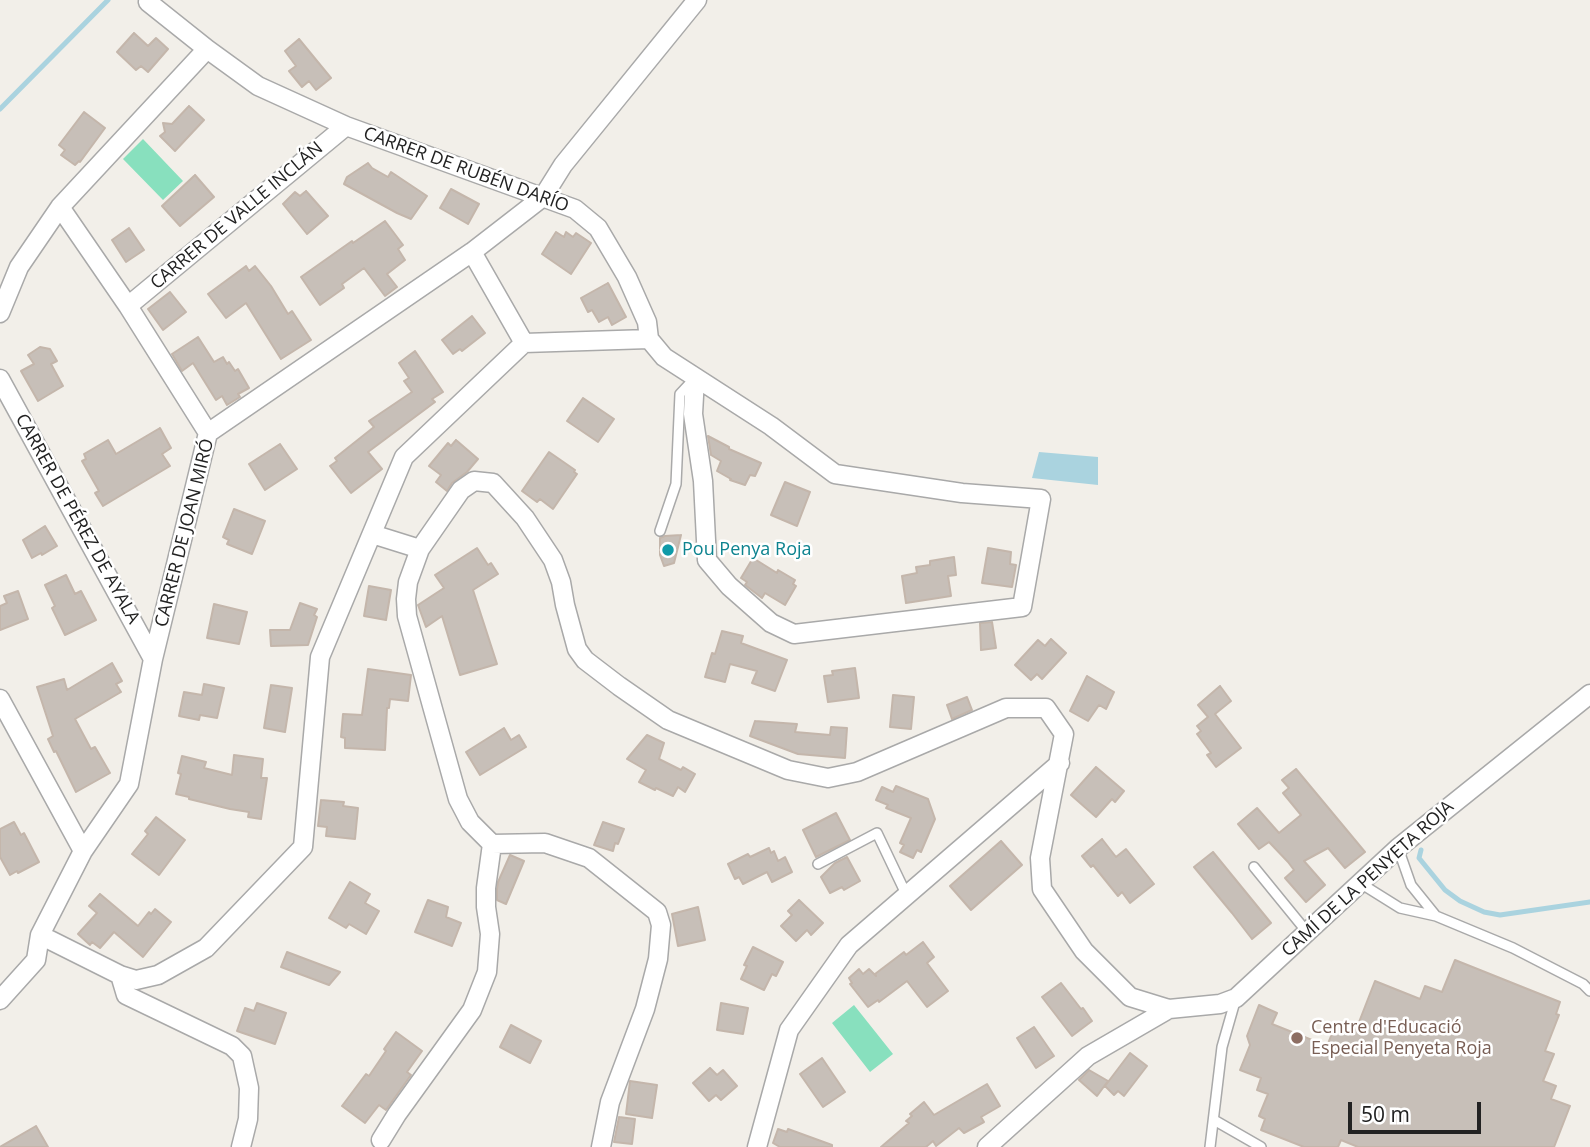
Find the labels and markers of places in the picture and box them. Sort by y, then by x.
place label: Pou Penya Roja [682,539,812,561]
marker: Pou Penya Roja [660,542,676,558]
place label: Centre d'Educació Especial Penyeta Roja [1311,1017,1492,1060]
marker: Centre d'Educació Especial Penyeta Roja [1289,1030,1305,1046]

